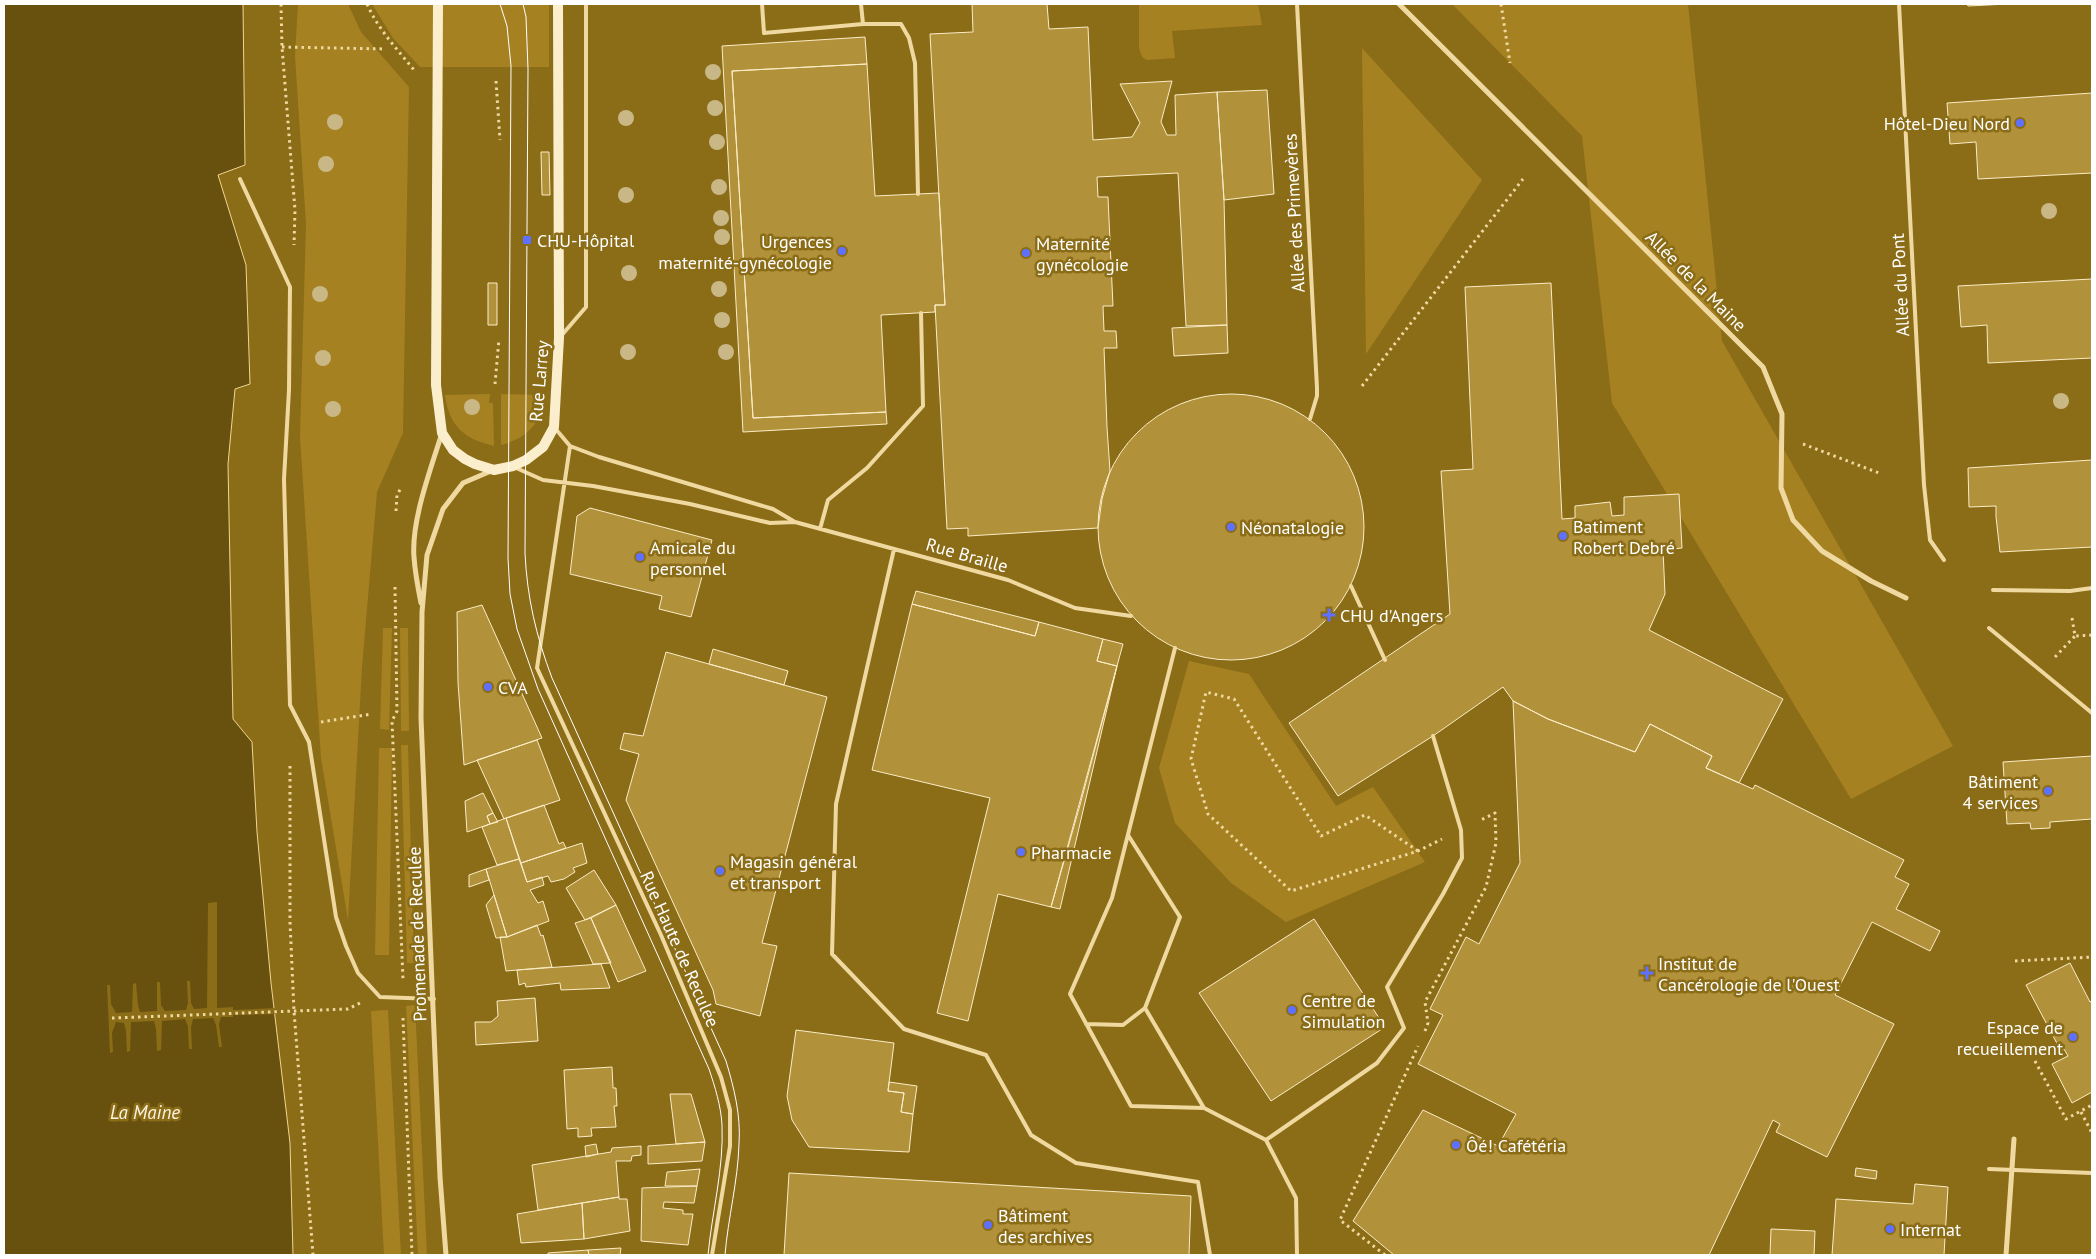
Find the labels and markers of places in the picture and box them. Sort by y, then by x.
place label: Hôtel-Dieu Nord [1884,112,2010,135]
marker: Hôtel-Dieu Nord [2014,117,2026,129]
place label: CHU-Hôpital [537,229,635,252]
place label: Urgences maternité-gynécologie [658,230,832,274]
place label: Maternité gynécologie [1036,232,1129,276]
marker: CHU-Hôpital [521,234,533,246]
marker: Urgences maternité-gynécologie [836,245,848,257]
marker: Maternité gynécologie [1020,247,1032,259]
place label: Batiment Robert Debré [1573,515,1675,559]
place label: Néonatalogie [1241,516,1344,539]
marker: Néonatalogie [1225,521,1237,533]
marker: Batiment Robert Debré [1557,530,1569,542]
place label: Amicale du personnel [650,536,736,580]
marker: Amicale du personnel [634,551,646,563]
place label: CHU d'Angers [1340,604,1443,627]
marker: CHU d'Angers [1322,608,1336,622]
place label: CVA [498,676,528,699]
marker: CVA [482,681,494,693]
place label: Bâtiment 4 services [1963,770,2038,814]
marker: Bâtiment 4 services [2042,785,2054,797]
place label: Pharmacie [1031,841,1112,864]
marker: Pharmacie [1015,846,1027,858]
place label: Magasin général et transport [730,850,858,894]
marker: Magasin général et transport [714,865,726,877]
place label: Institut de Cancérologie de l'Ouest [1658,952,1840,996]
marker: Institut de Cancérologie de l'Ouest [1640,966,1654,980]
place label: Centre de Simulation [1302,989,1385,1033]
marker: Centre de Simulation [1286,1004,1298,1016]
place label: Espace de recueillement [1957,1016,2063,1060]
marker: Espace de recueillement [2067,1031,2079,1043]
place label: Ôé! Cafétéria [1466,1134,1566,1157]
marker: Ôé! Cafétéria [1450,1139,1462,1151]
place label: Bâtiment des archives [998,1204,1092,1248]
place label: Internat [1900,1218,1961,1241]
marker: Bâtiment des archives [982,1219,994,1231]
marker: Internat [1884,1223,1896,1235]

